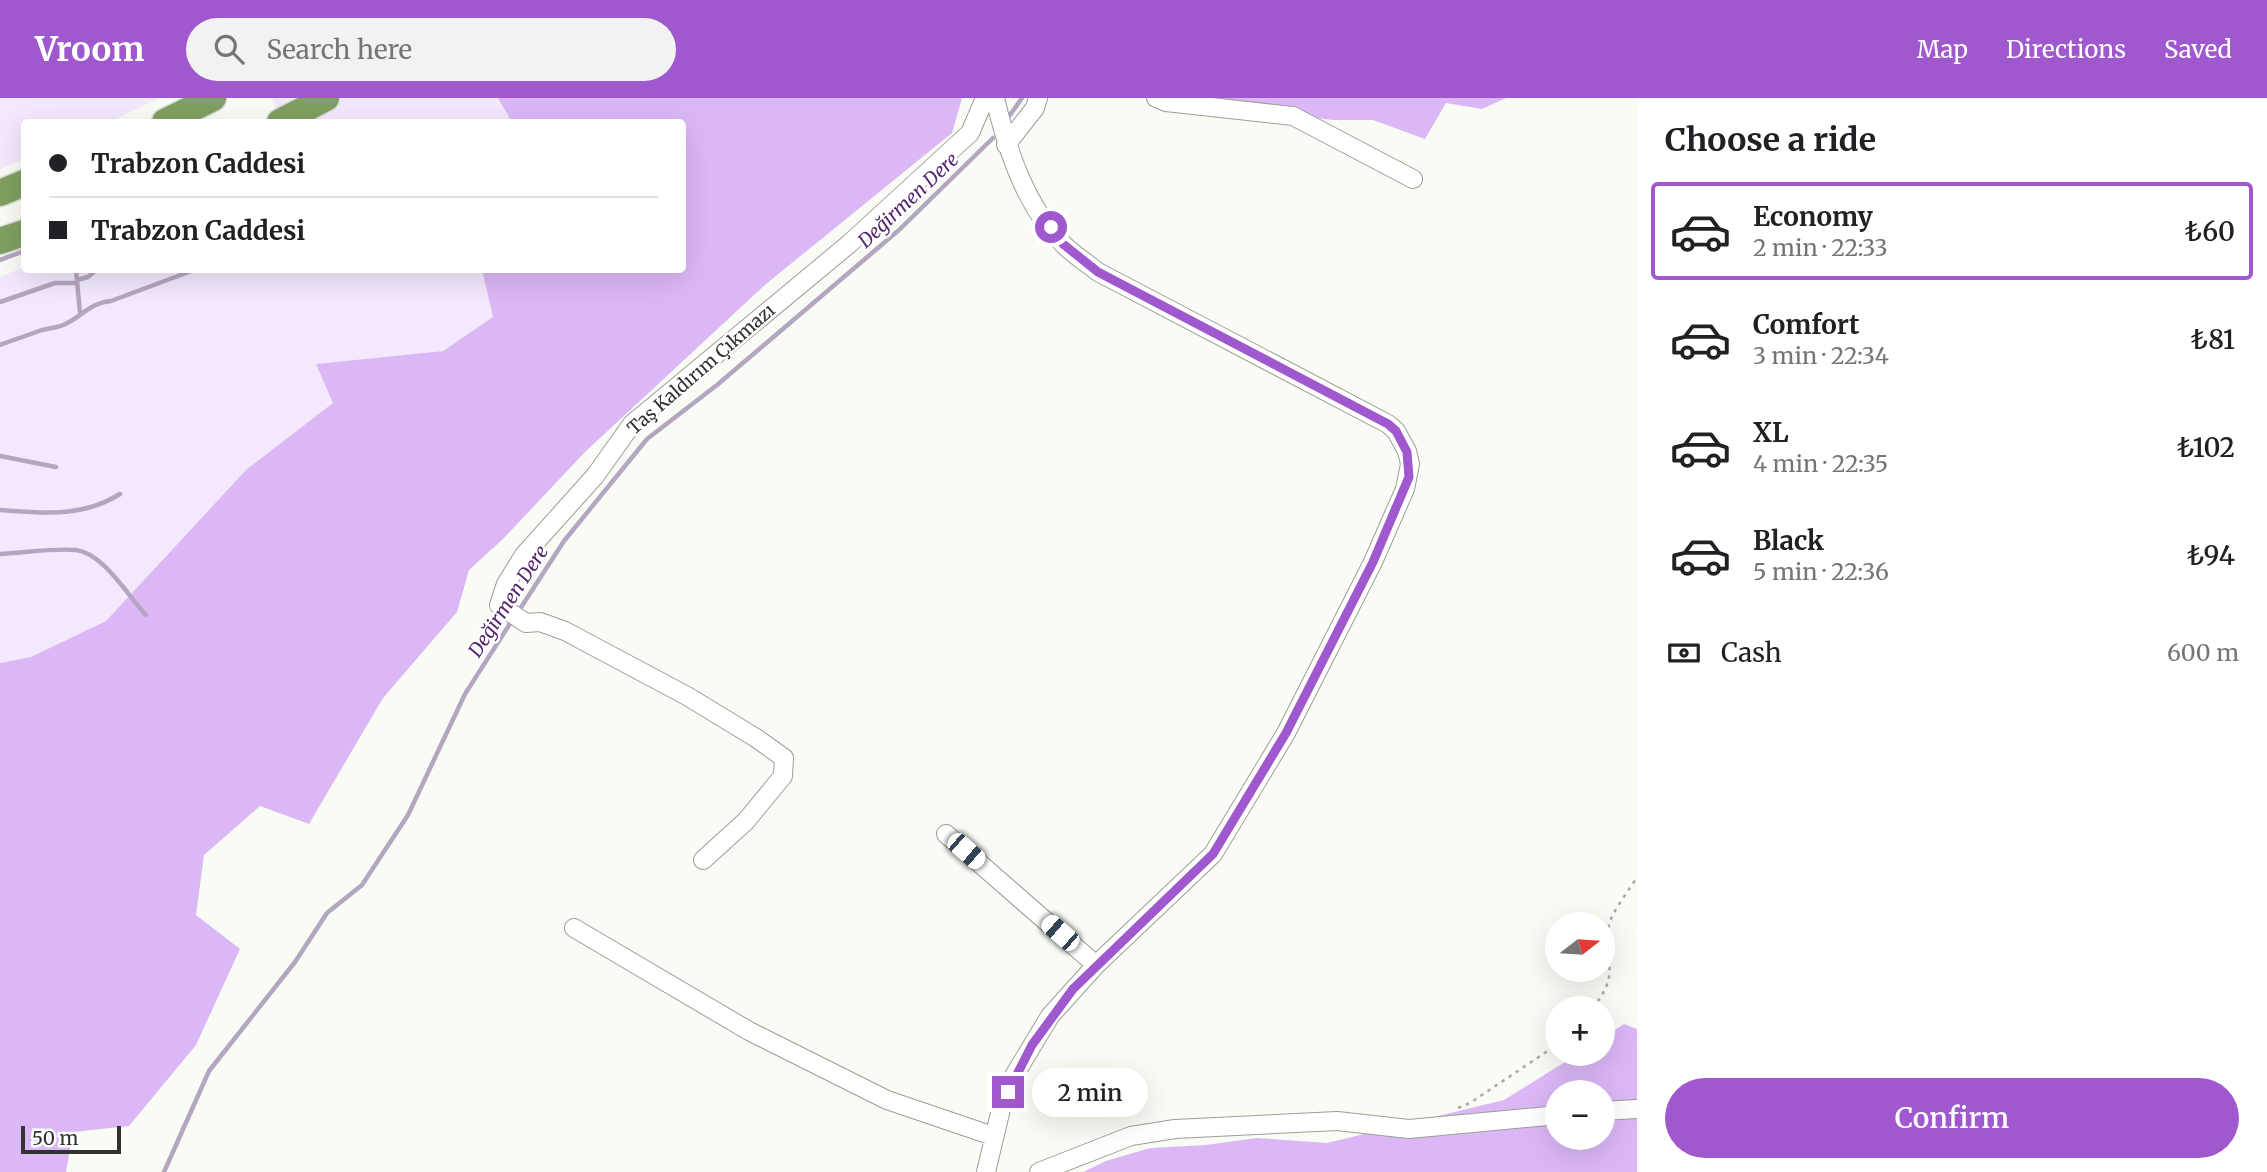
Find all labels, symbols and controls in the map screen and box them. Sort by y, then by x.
search box [186,18,676,81]
text: Vroom [35,29,144,70]
icon: search [210,30,248,68]
text: Search here [266,33,412,66]
text: Map [1917,34,1968,65]
text: Directions [2006,34,2126,65]
text: Saved [2164,34,2232,65]
text: Choose a ride [1665,120,1876,160]
text: Trabzon Caddesi [91,147,305,180]
water label: Değirmen Dere [852,147,964,253]
icon: car [1669,200,1732,263]
text: Economy [1753,200,1873,233]
route start [1035,211,1067,243]
text: Trabzon Caddesi [91,214,305,247]
text: ₺60 [2185,215,2235,248]
text: 2 min · 22:33 [1753,233,1888,262]
street label: Taş Kaldırım Çıkmazı [623,299,780,439]
icon: car [1669,308,1732,371]
text: Comfort [1753,308,1859,341]
text: ₺81 [2190,323,2235,356]
text: 3 min · 22:34 [1753,341,1889,370]
icon: car [1669,416,1732,479]
text: XL [1753,416,1789,449]
text: ₺102 [2177,431,2235,464]
text: 4 min · 22:35 [1753,449,1888,478]
icon: car [1669,524,1732,587]
text: Black [1753,524,1824,557]
text: ₺94 [2187,539,2235,572]
water label: Değirmen Dere [462,540,553,662]
text: 5 min · 22:36 [1753,557,1889,586]
icon: cash [1665,634,1703,672]
text: Cash [1721,636,1782,669]
text: 600 m [2167,638,2239,667]
car [944,829,989,873]
car [1038,911,1083,955]
north arrow [1545,912,1615,982]
map controls [1545,912,1615,1150]
button: + [1545,996,1615,1066]
callout: 2 min [1032,1068,1148,1116]
route end [992,1076,1024,1108]
text: 2 min [1058,1078,1122,1107]
button: Confirm [1665,1078,2239,1158]
button: − [1545,1080,1615,1150]
scale bar [21,1123,121,1155]
text: 50 m [32,1126,78,1150]

